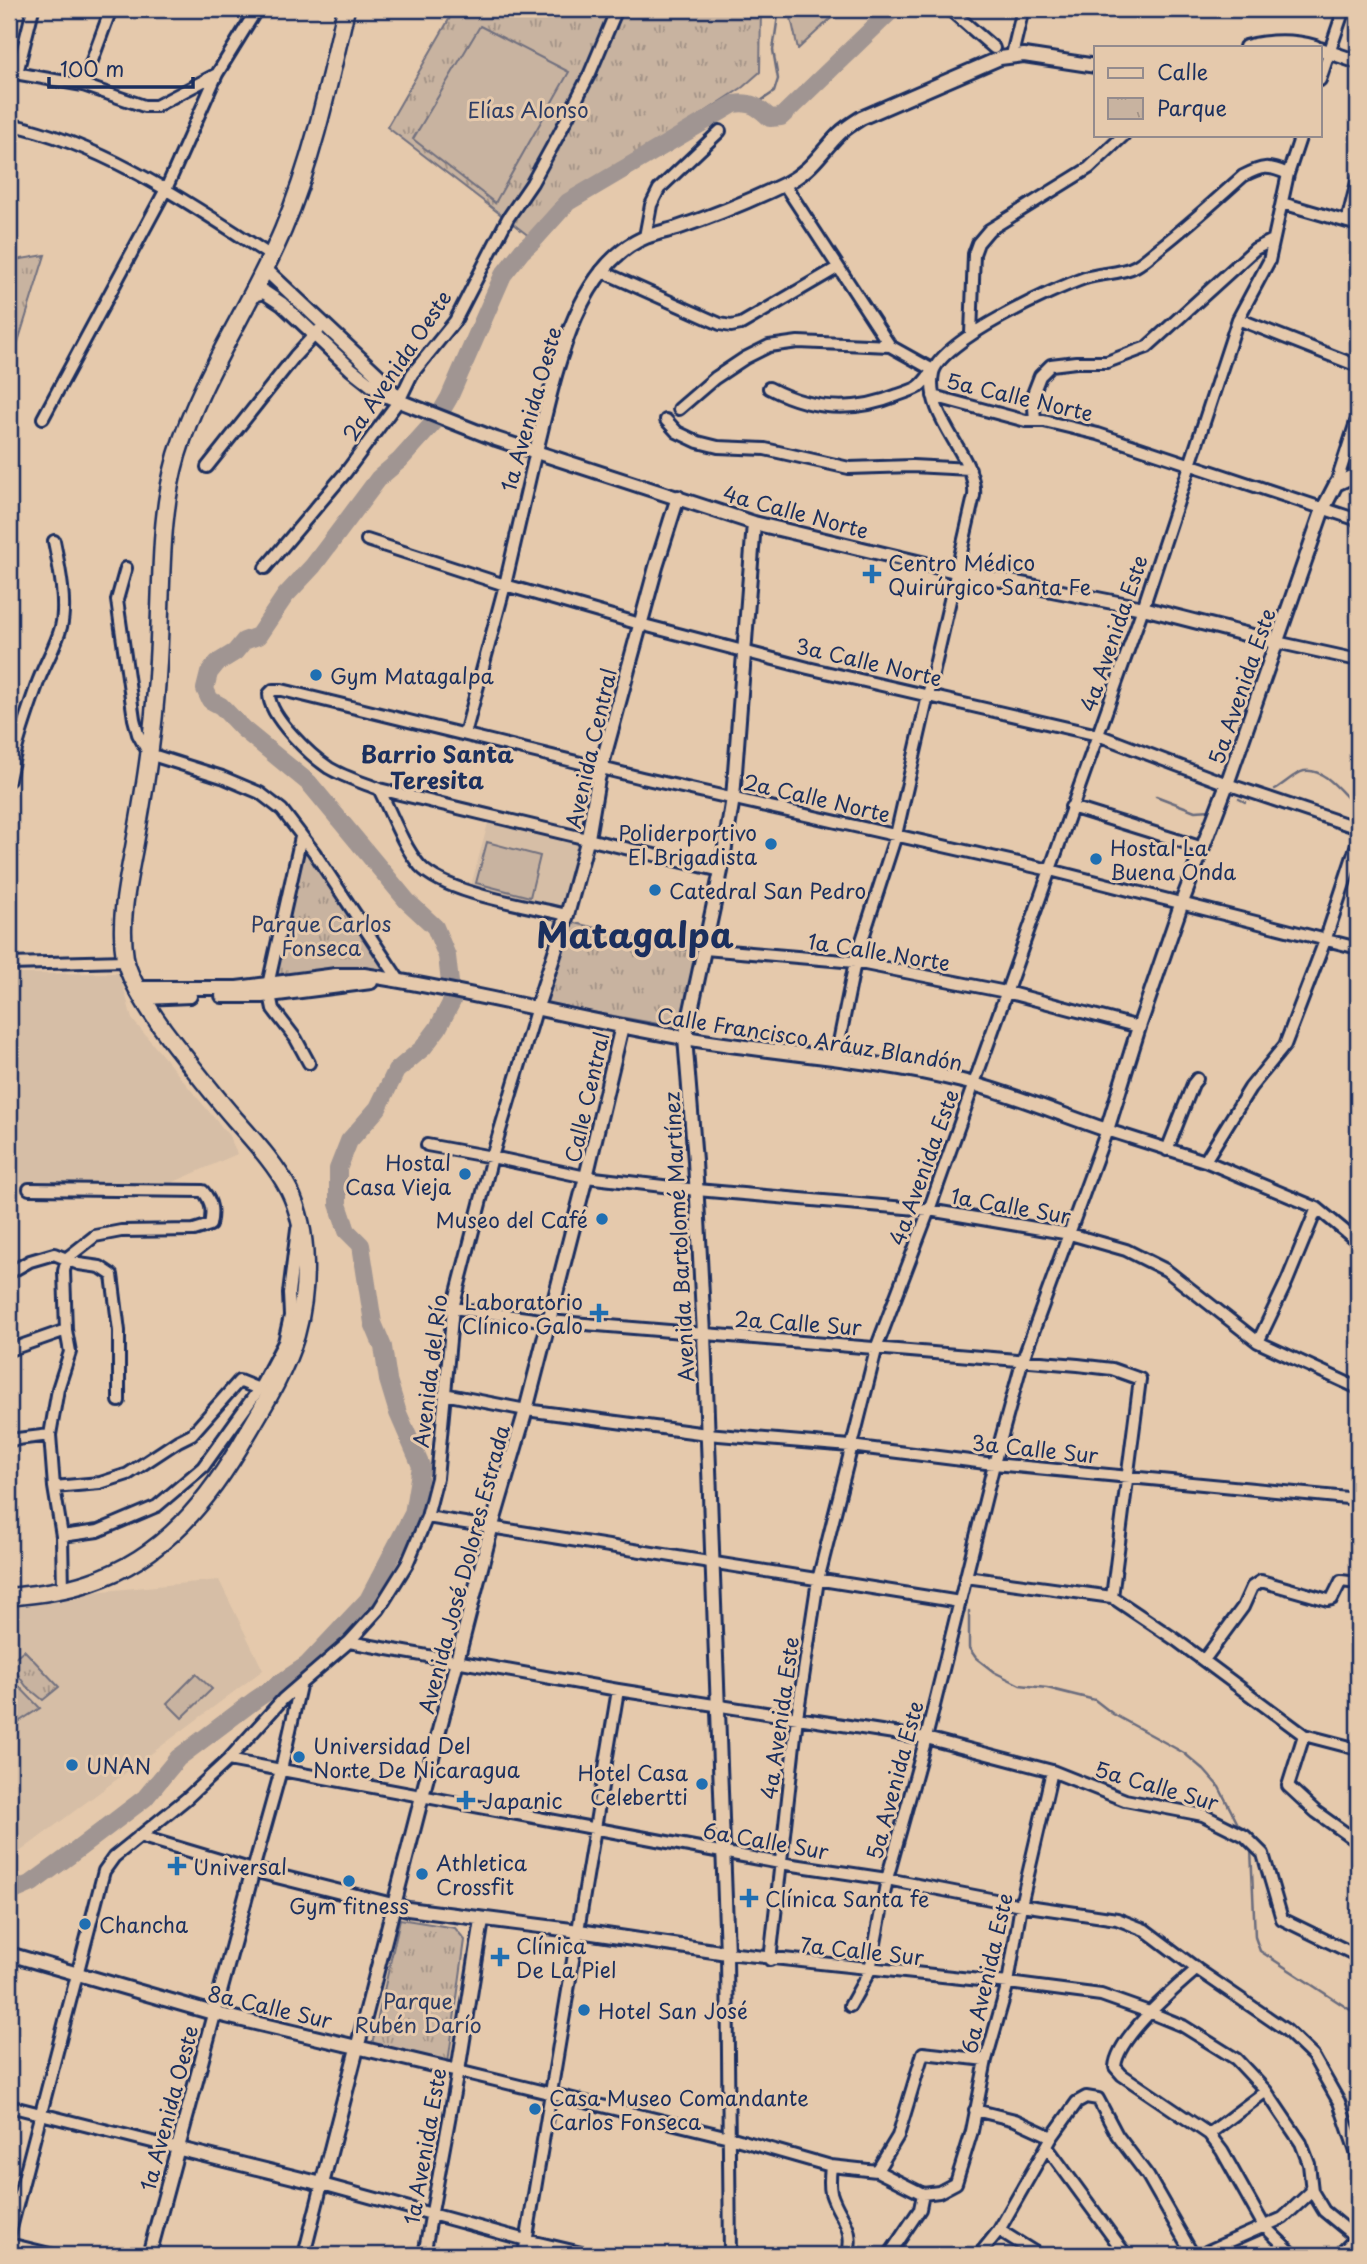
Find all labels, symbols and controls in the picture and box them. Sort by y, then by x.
scale bar [49,46,192,90]
legend [1094,46,1322,136]
text: 100 m [60,52,124,84]
text: Calle [1157,55,1208,87]
text: Parque [1157,91,1227,123]
park label: Elías Alonso [467,93,589,125]
street label: 2a Avenida Oeste [333,283,459,447]
street label: 1a Avenida Oeste [491,323,569,495]
street label: 5a Calle Norte [944,364,1096,428]
street label: 4a Calle Norte [720,476,872,546]
place label: Centro Médico Quirúrgico Santa Fe [888,546,1091,602]
street label: 4a Avenida Este [1071,550,1155,716]
marker: Centro Médico Quirúrgico Santa Fe [862,564,882,584]
street label: 5a Avenida Este [1199,604,1283,768]
street label: 3a Calle Norte [793,629,945,693]
place label: Gym Matagalpa [330,659,495,691]
street label: Avenida Central [556,665,624,831]
marker: Gym Matagalpa [308,667,324,683]
district label: Barrio Santa Teresita [360,736,514,797]
street label: 2a Calle Norte [740,765,894,829]
place label: Poliderportivo El Brigadista [618,816,757,872]
place label: Hostal La Buena Onda [1110,831,1236,887]
marker: Poliderportivo El Brigadista [763,836,779,852]
marker: Hostal La Buena Onda [1088,851,1104,867]
place label: Catedral San Pedro [669,874,866,906]
marker: Catedral San Pedro [647,882,663,898]
park label: Parque Carlos Fonseca [251,907,391,963]
district label: Matagalpa [536,907,734,960]
street label: 1a Calle Norte [806,924,952,978]
street label: Calle Francisco Aráuz Blandón [655,998,965,1078]
street label: Calle Central [555,1028,617,1166]
street label: 4a Avenida Este [880,1084,966,1250]
street label: Avenida Bartolomé Martínez [654,1091,702,1383]
place label: Hostal Casa Vieja [345,1146,451,1202]
marker: Hostal Casa Vieja [457,1166,473,1182]
street label: 1a Calle Sur [948,1179,1074,1231]
place label: Museo del Café [435,1203,588,1235]
marker: Museo del Café [594,1211,610,1227]
place label: Laboratorio Clínico Galo [462,1285,583,1341]
street label: Avenida del Río [404,1293,454,1449]
street label: 2a Calle Sur [733,1302,863,1342]
marker: Laboratorio Clínico Galo [589,1303,609,1323]
street label: Avenida José Dolores Estrada [409,1420,517,1717]
street label: 3a Calle Sur [970,1425,1100,1471]
street label: 4a Avenida Este [752,1635,806,1801]
street label: 5a Avenida Este [857,1697,931,1863]
place label: Universidad Del Norte De Nicaragua [313,1729,520,1785]
place label: UNAN [86,1749,151,1781]
marker: Universidad Del Norte De Nicaragua [291,1749,307,1765]
street label: 5a Calle Sur [1091,1752,1223,1818]
place label: Hotel Casa Celebertti [577,1756,689,1812]
marker: UNAN [64,1757,80,1773]
marker: Hotel Casa Celebertti [694,1776,710,1792]
place label: Japanic [482,1784,562,1816]
marker: Japanic [456,1790,476,1810]
street label: 6a Calle Sur [701,1813,832,1867]
place label: Athletica Crossfit [436,1846,528,1902]
place label: Universal [193,1850,287,1882]
marker: Universal [167,1856,187,1876]
marker: Athletica Crossfit [414,1866,430,1882]
marker: Gym fitness [341,1873,357,1889]
place label: Clínica Santa fe [765,1882,929,1914]
marker: Clínica Santa fe [739,1888,759,1908]
place label: Gym fitness [289,1889,409,1921]
street label: 6a Avenida Este [952,1890,1020,2056]
place label: Chancha [99,1908,188,1940]
marker: Chancha [77,1916,93,1932]
street label: 7a Calle Sur [798,1928,926,1972]
place label: Clínica De La Piel [516,1929,616,1985]
marker: Clínica De La Piel [490,1947,510,1967]
street label: 8a Calle Sur [205,1976,336,2036]
park label: Parque Rubén Darío [354,1984,482,2040]
place label: Hotel San José [598,1994,748,2026]
marker: Hotel San José [576,2002,592,2018]
street label: 1a Avenida Oeste [131,2022,205,2194]
street label: 1a Avenida Este [394,2065,454,2227]
place label: Casa Museo Comandante Carlos Fonseca [549,2081,809,2137]
marker: Casa Museo Comandante Carlos Fonseca [527,2101,543,2117]

